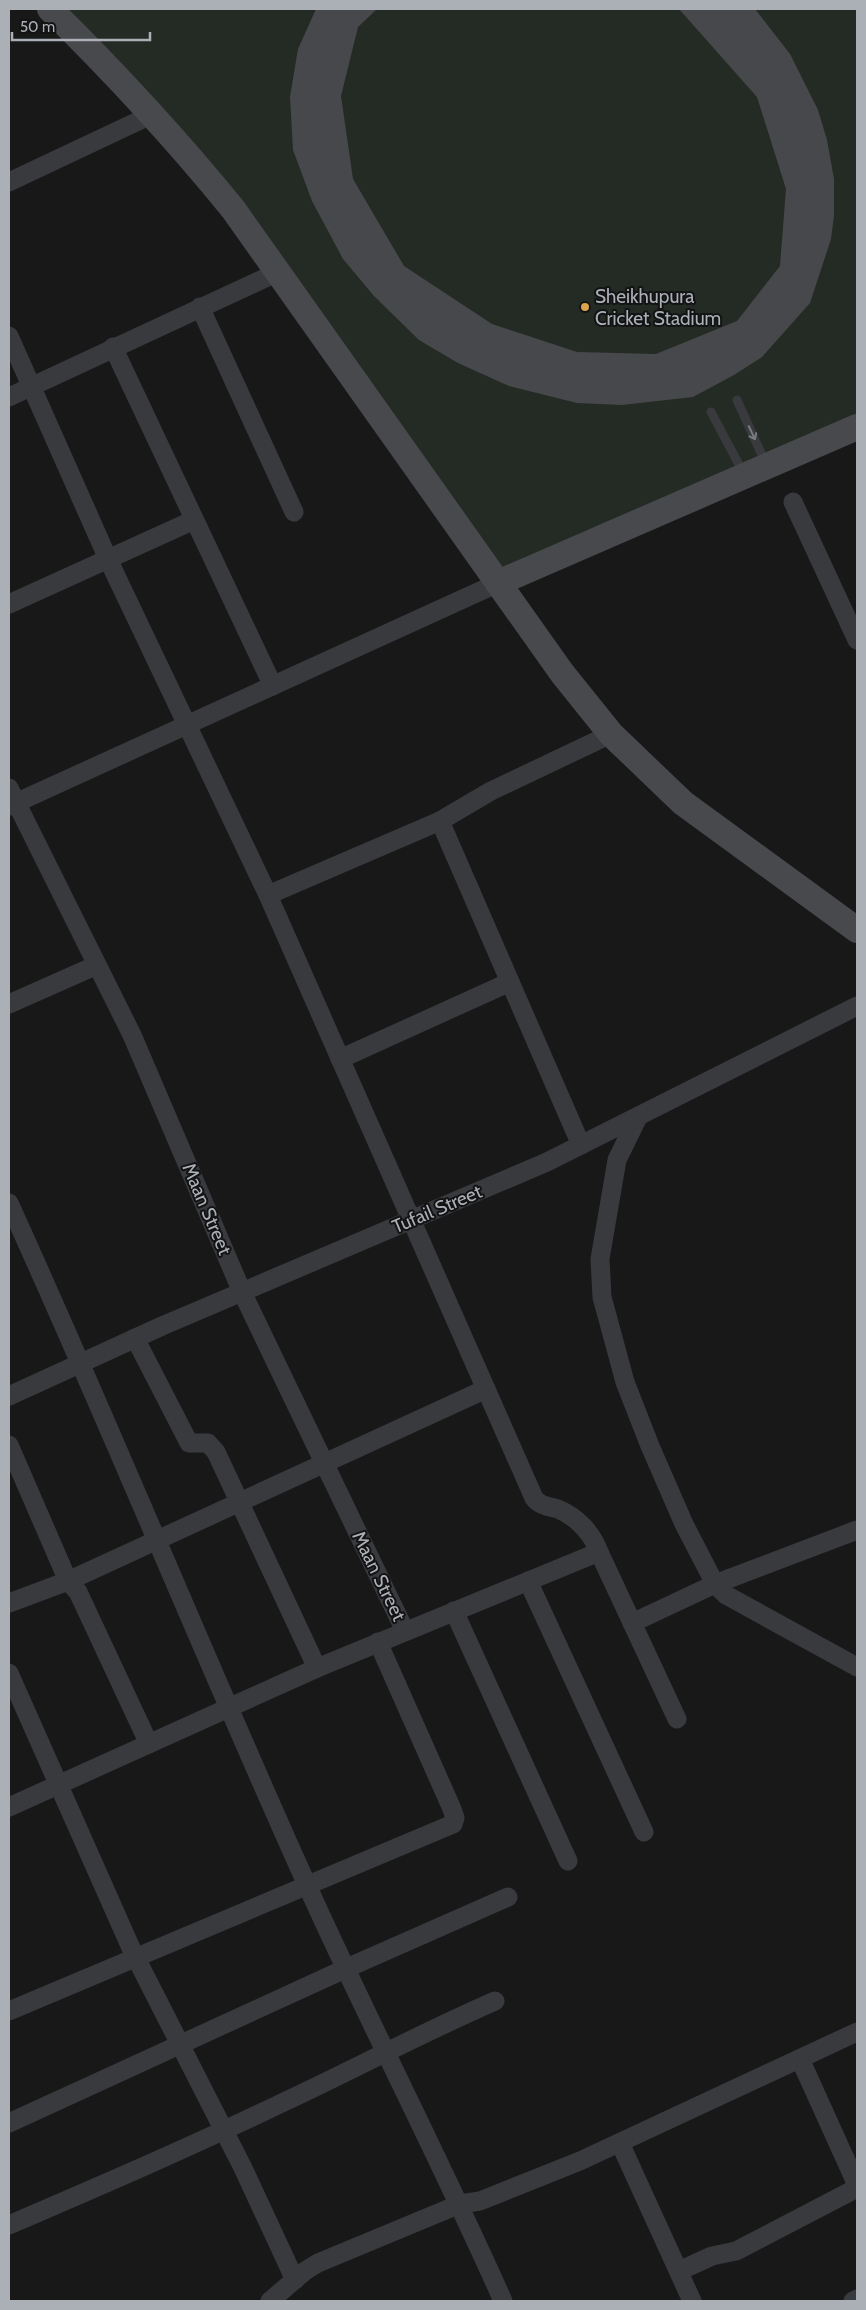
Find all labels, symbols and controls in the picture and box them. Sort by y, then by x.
scale bar [12,10,150,42]
text: 50 m [20,18,55,36]
place label: Sheikhupura Cricket Stadium [595,285,721,330]
marker: Sheikhupura Cricket Stadium [579,301,591,313]
one-way arrow [748,425,758,440]
street label: Maan Street [177,1160,237,1259]
street label: Tufail Street [389,1180,486,1238]
street label: Maan Street [347,1527,411,1625]

